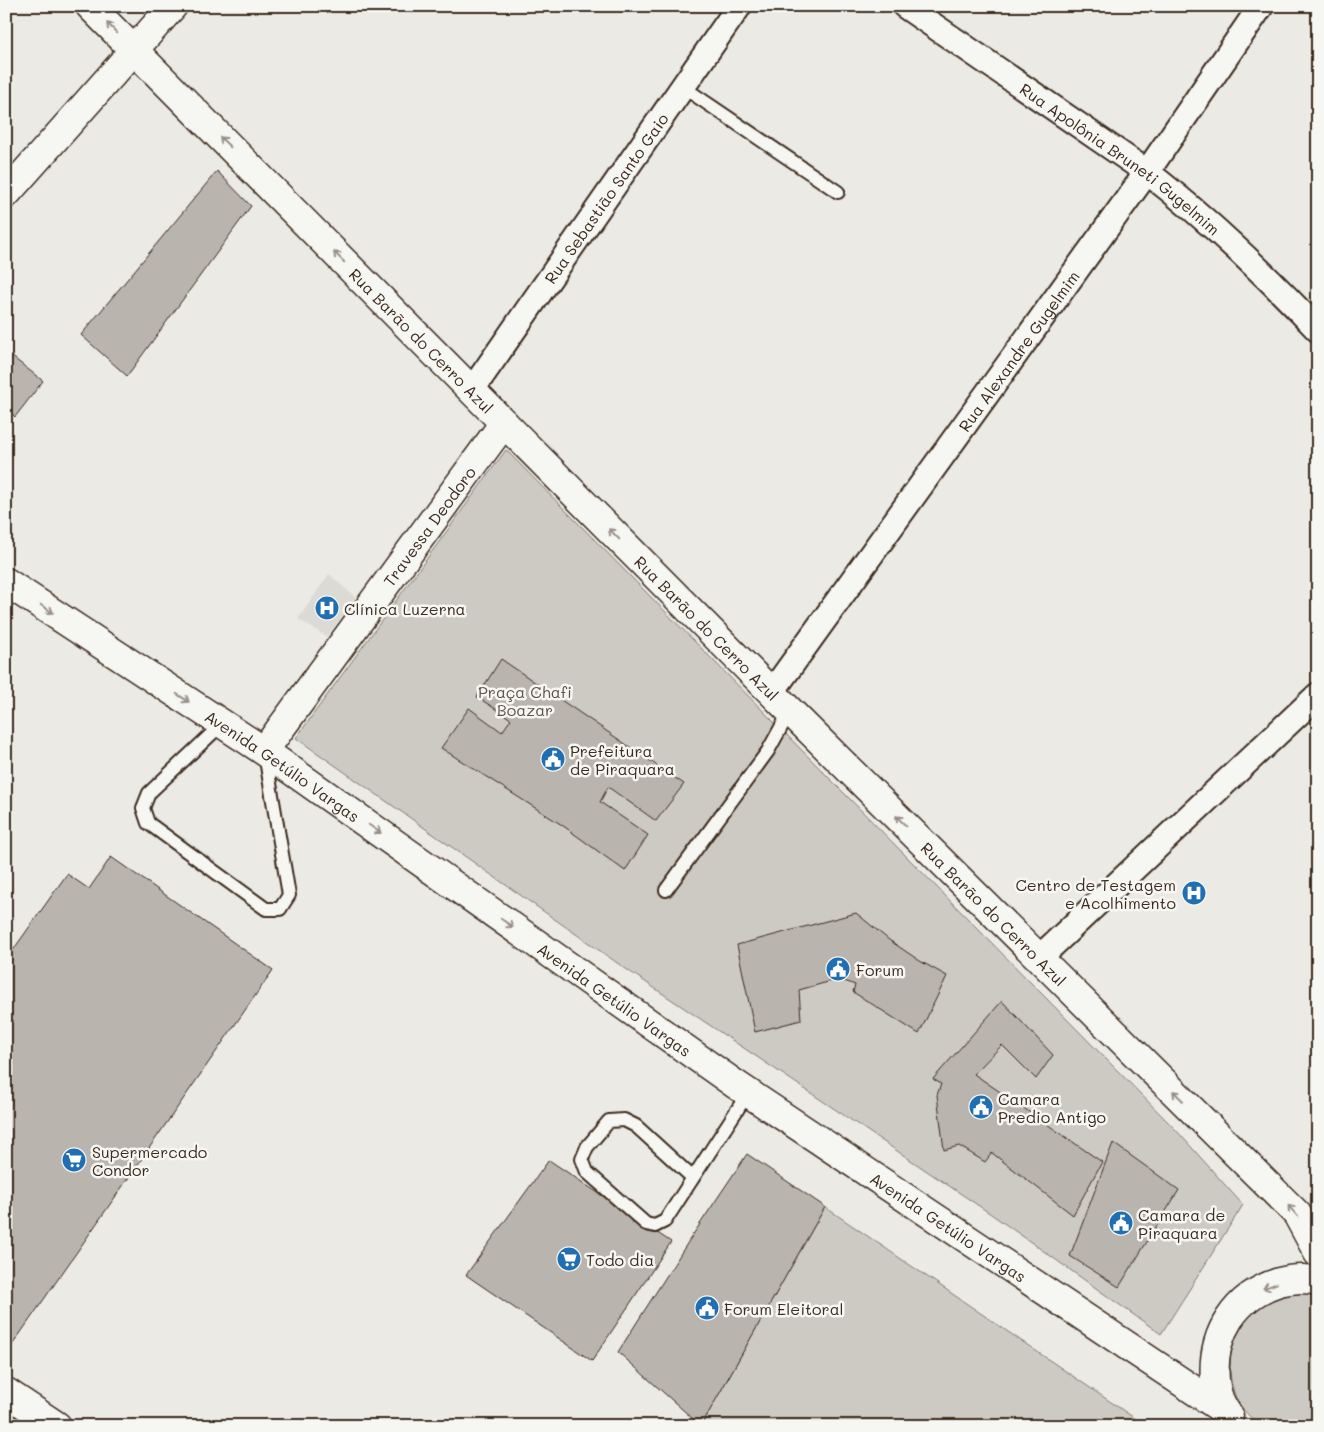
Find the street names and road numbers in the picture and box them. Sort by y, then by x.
street label: Rua Apolônia Bruneti Gugelmim [1016,78,1225,239]
street label: Rua Sebastião Santo Gaio [539,108,672,287]
street label: Rua Barão do Cerro Azul [345,263,498,417]
street label: Rua Alexandre Gugelmim [953,266,1083,435]
street label: Travessa Deodoro [378,462,480,590]
street label: Rua Barão do Cerro Azul [631,551,784,705]
street label: Avenida Getúlio Vargas [201,705,364,826]
street label: Rua Barão do Cerro Azul [917,837,1071,990]
street label: Avenida Getúlio Vargas [534,937,696,1060]
street label: Avenida Getúlio Vargas [866,1167,1031,1286]

